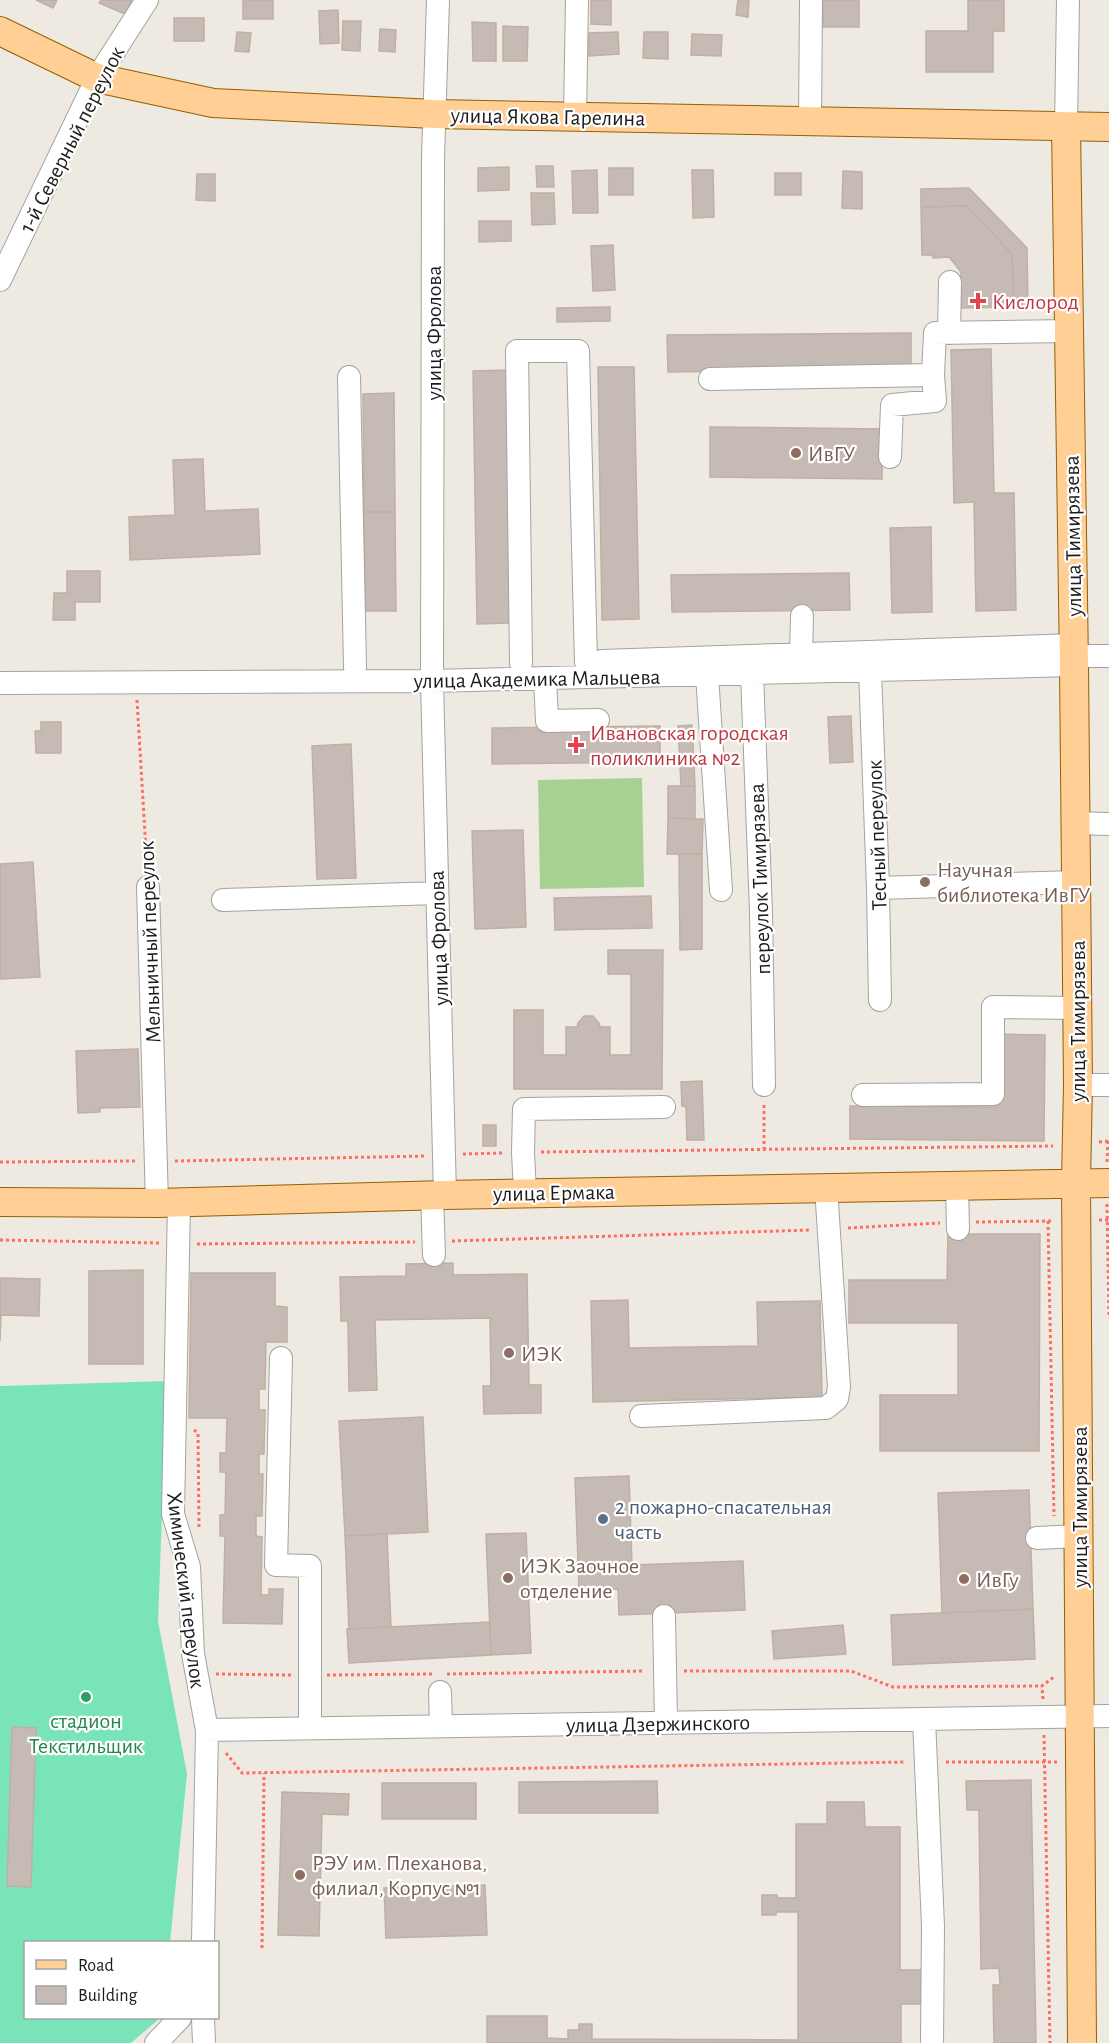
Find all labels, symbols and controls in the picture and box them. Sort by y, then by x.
street label: 1-й Северный переулок [15,43,128,236]
street label: улица Якова Гарелина [449,104,646,130]
street label: улица Фролова [423,266,445,401]
place label: Кислород [992,291,1079,313]
marker: Кислород [969,292,987,310]
place label: ИвГУ [808,443,856,465]
marker: ИвГУ [789,446,803,460]
street label: улица Тимирязева [1061,455,1085,618]
street label: улица Академика Мальцева [412,666,661,692]
place label: Ивановская городская поликлиника №2 [590,722,789,769]
marker: Ивановская городская поликлиника №2 [567,736,585,754]
street label: Тесный переулок [863,759,891,911]
street label: переулок Тимирязева [746,783,774,975]
street label: Мельничный переулок [135,840,165,1044]
place label: Научная библиотека ИвГУ [937,859,1091,906]
street label: улица Фролова [426,870,452,1007]
marker: Научная библиотека ИвГУ [918,875,932,889]
street label: улица Тимирязева [1067,940,1089,1103]
street label: улица Ермака [492,1181,615,1205]
place label: ИЭК [521,1343,562,1365]
marker: ИЭК [502,1346,516,1360]
street label: улица Тимирязева [1069,1426,1091,1589]
street label: Химический переулок [163,1491,209,1690]
place label: 2 пожарно-спасательная часть [615,1496,832,1543]
marker: 2 пожарно-спасательная часть [596,1512,610,1526]
place label: ИЭК Заочное отделение [520,1555,639,1602]
place label: ИвГу [976,1569,1019,1591]
marker: ИЭК Заочное отделение [501,1571,515,1585]
marker: ИвГу [957,1572,971,1586]
marker: стадион Текстильщик [79,1690,93,1704]
place label: стадион Текстильщик [29,1710,143,1757]
street label: улица Дзержинского [565,1711,750,1737]
place label: РЭУ им. Плеханова, филиал, Корпус №1 [312,1852,487,1899]
marker: РЭУ им. Плеханова, филиал, Корпус №1 [293,1868,307,1882]
legend [24,1941,219,2019]
text: Road [78,1957,114,1975]
text: Building [78,1987,138,2005]

